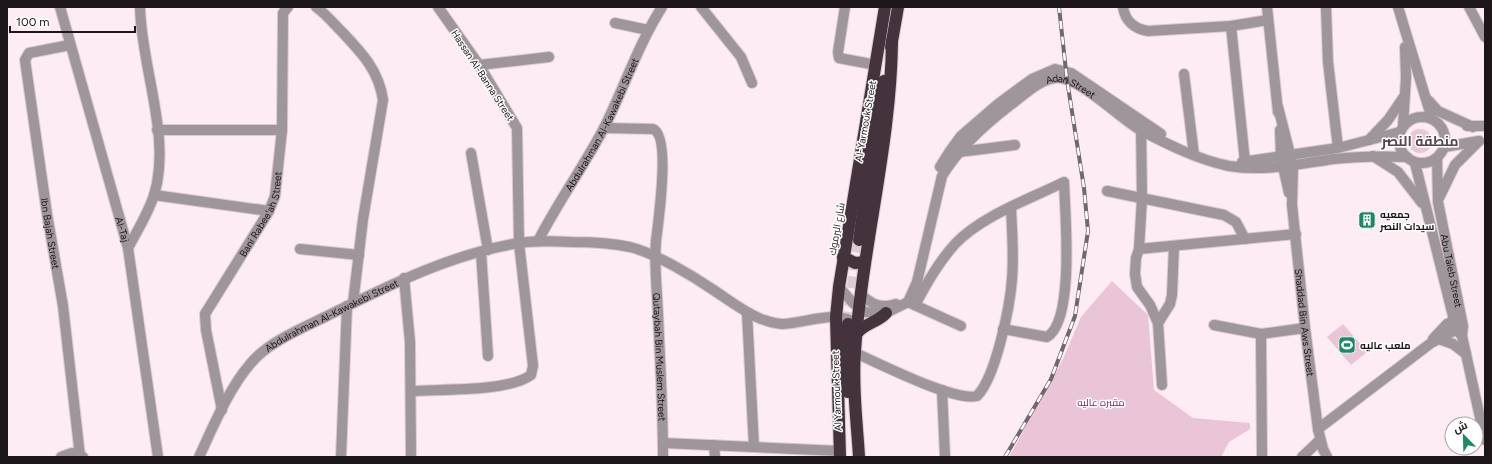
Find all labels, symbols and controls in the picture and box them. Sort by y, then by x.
scale bar [10,8,135,34]
text: 100 m [16,15,50,29]
street label: Hassan Al-Banna Street [448,27,517,124]
street label: Abdulrahman Al-Kawakebi Street [562,56,642,194]
street label: Adan Street [1044,72,1098,102]
street label: Al-Yarmouk Street [852,79,879,163]
district label: منطقة النصر [1381,133,1458,150]
street label: Bani Rabee'ah Street [236,171,285,259]
street label: Ibn Bajah Street [38,197,62,270]
street label: شارع اليرموك [825,202,848,256]
place label: جمعيه سيدات النصر [1379,208,1434,233]
building icon: جمعيه سيدات النصر [1357,210,1377,230]
street label: Al-Taj [112,215,132,244]
street label: Abu Taleb Street [1438,233,1465,309]
street label: Shaddad Bin Aws Street [1292,268,1317,377]
street label: Abdulrahman Al-Kawakebi Street [262,277,401,355]
street label: Qutaybah Bin Muslem Street [650,292,669,422]
sports icon: ملعب عاليه [1337,335,1357,355]
place label: ملعب عاليه [1360,339,1411,352]
street label: Al Yarmouk Street [829,350,844,431]
park label: مقبره عاليه [1077,396,1125,409]
north arrow [1444,416,1484,456]
text: ش [1451,419,1469,436]

